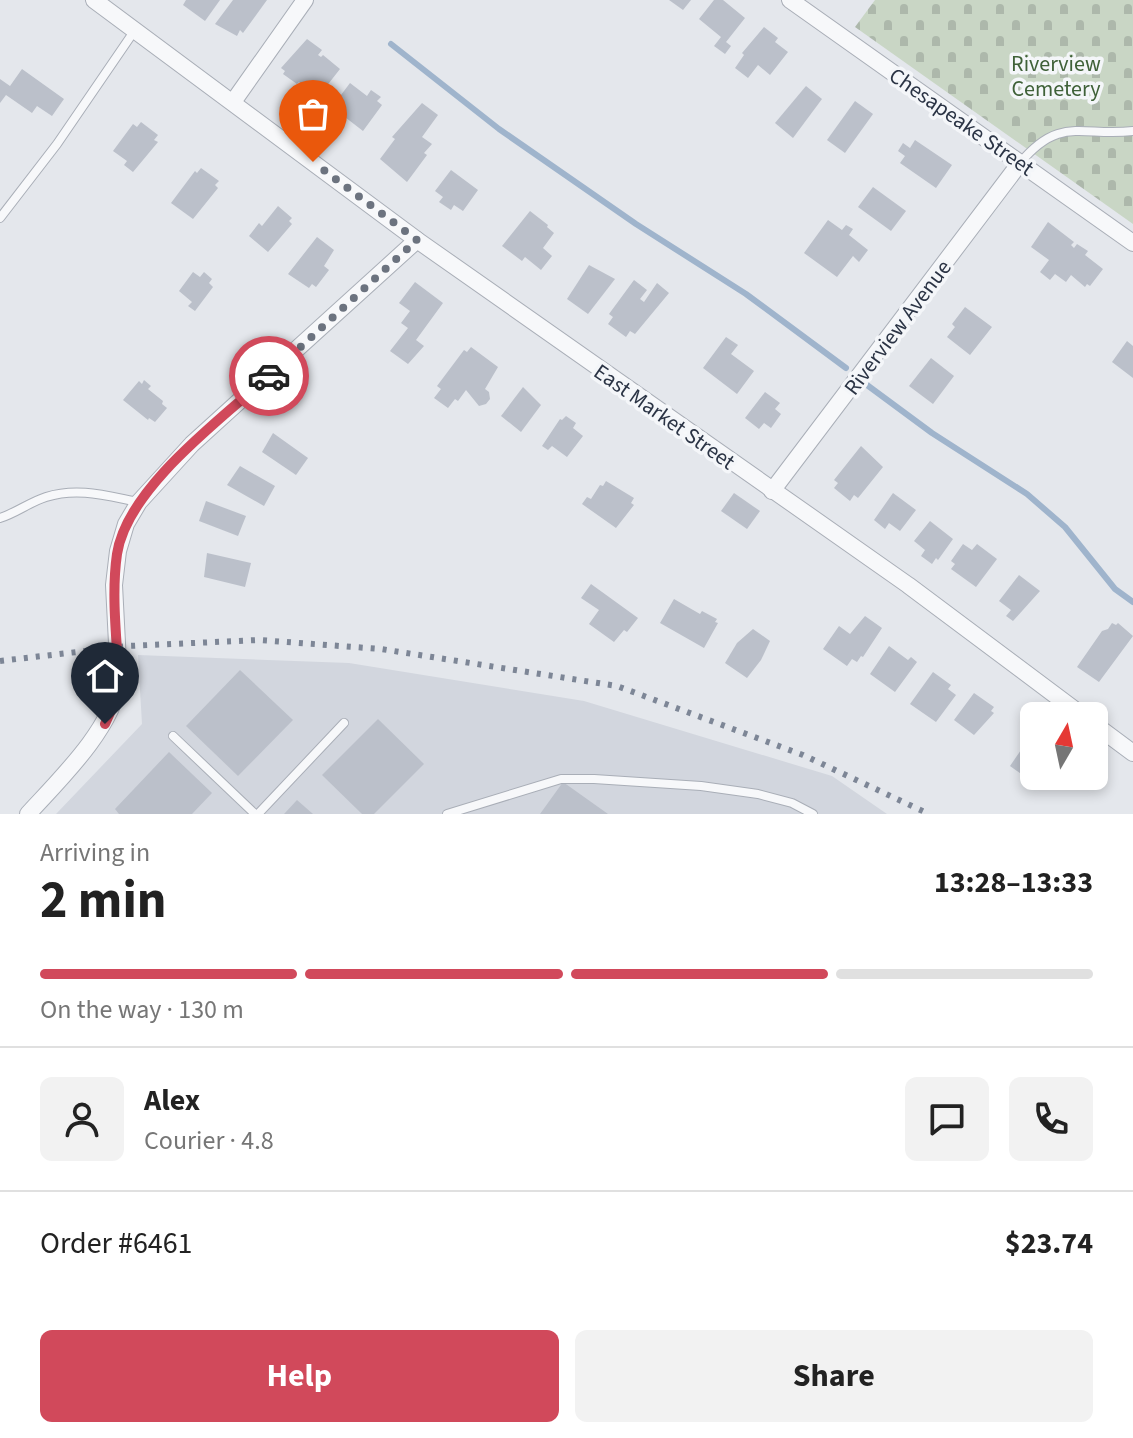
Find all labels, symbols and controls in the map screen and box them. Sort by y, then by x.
park label: Riverview Cemetery [1011,48,1101,105]
street label: Chesapeake Street [882,60,1041,184]
pin [279,80,347,162]
icon: bag [291,92,335,136]
street label: Riverview Avenue [836,253,959,402]
courier [229,336,309,416]
icon: car [247,354,291,398]
street label: East Market Street [587,356,742,478]
pin [71,642,139,724]
icon: home [83,654,127,698]
north arrow [1020,702,1108,790]
map controls [1020,702,1108,790]
text: Arriving in [40,834,150,871]
text: 13:28–13:33 [934,861,1093,904]
text: 2 min [40,864,167,938]
text: On the way · 130 m [40,991,244,1028]
button: person [40,1077,124,1161]
button: chat [905,1077,989,1161]
button: phone [1009,1077,1093,1161]
text: Alex [144,1079,200,1122]
text: Courier · 4.8 [144,1122,274,1159]
text: Order #6461 [40,1222,193,1265]
text: $23.74 [1005,1222,1093,1265]
button: Help [40,1330,559,1422]
button: Share [575,1330,1093,1422]

